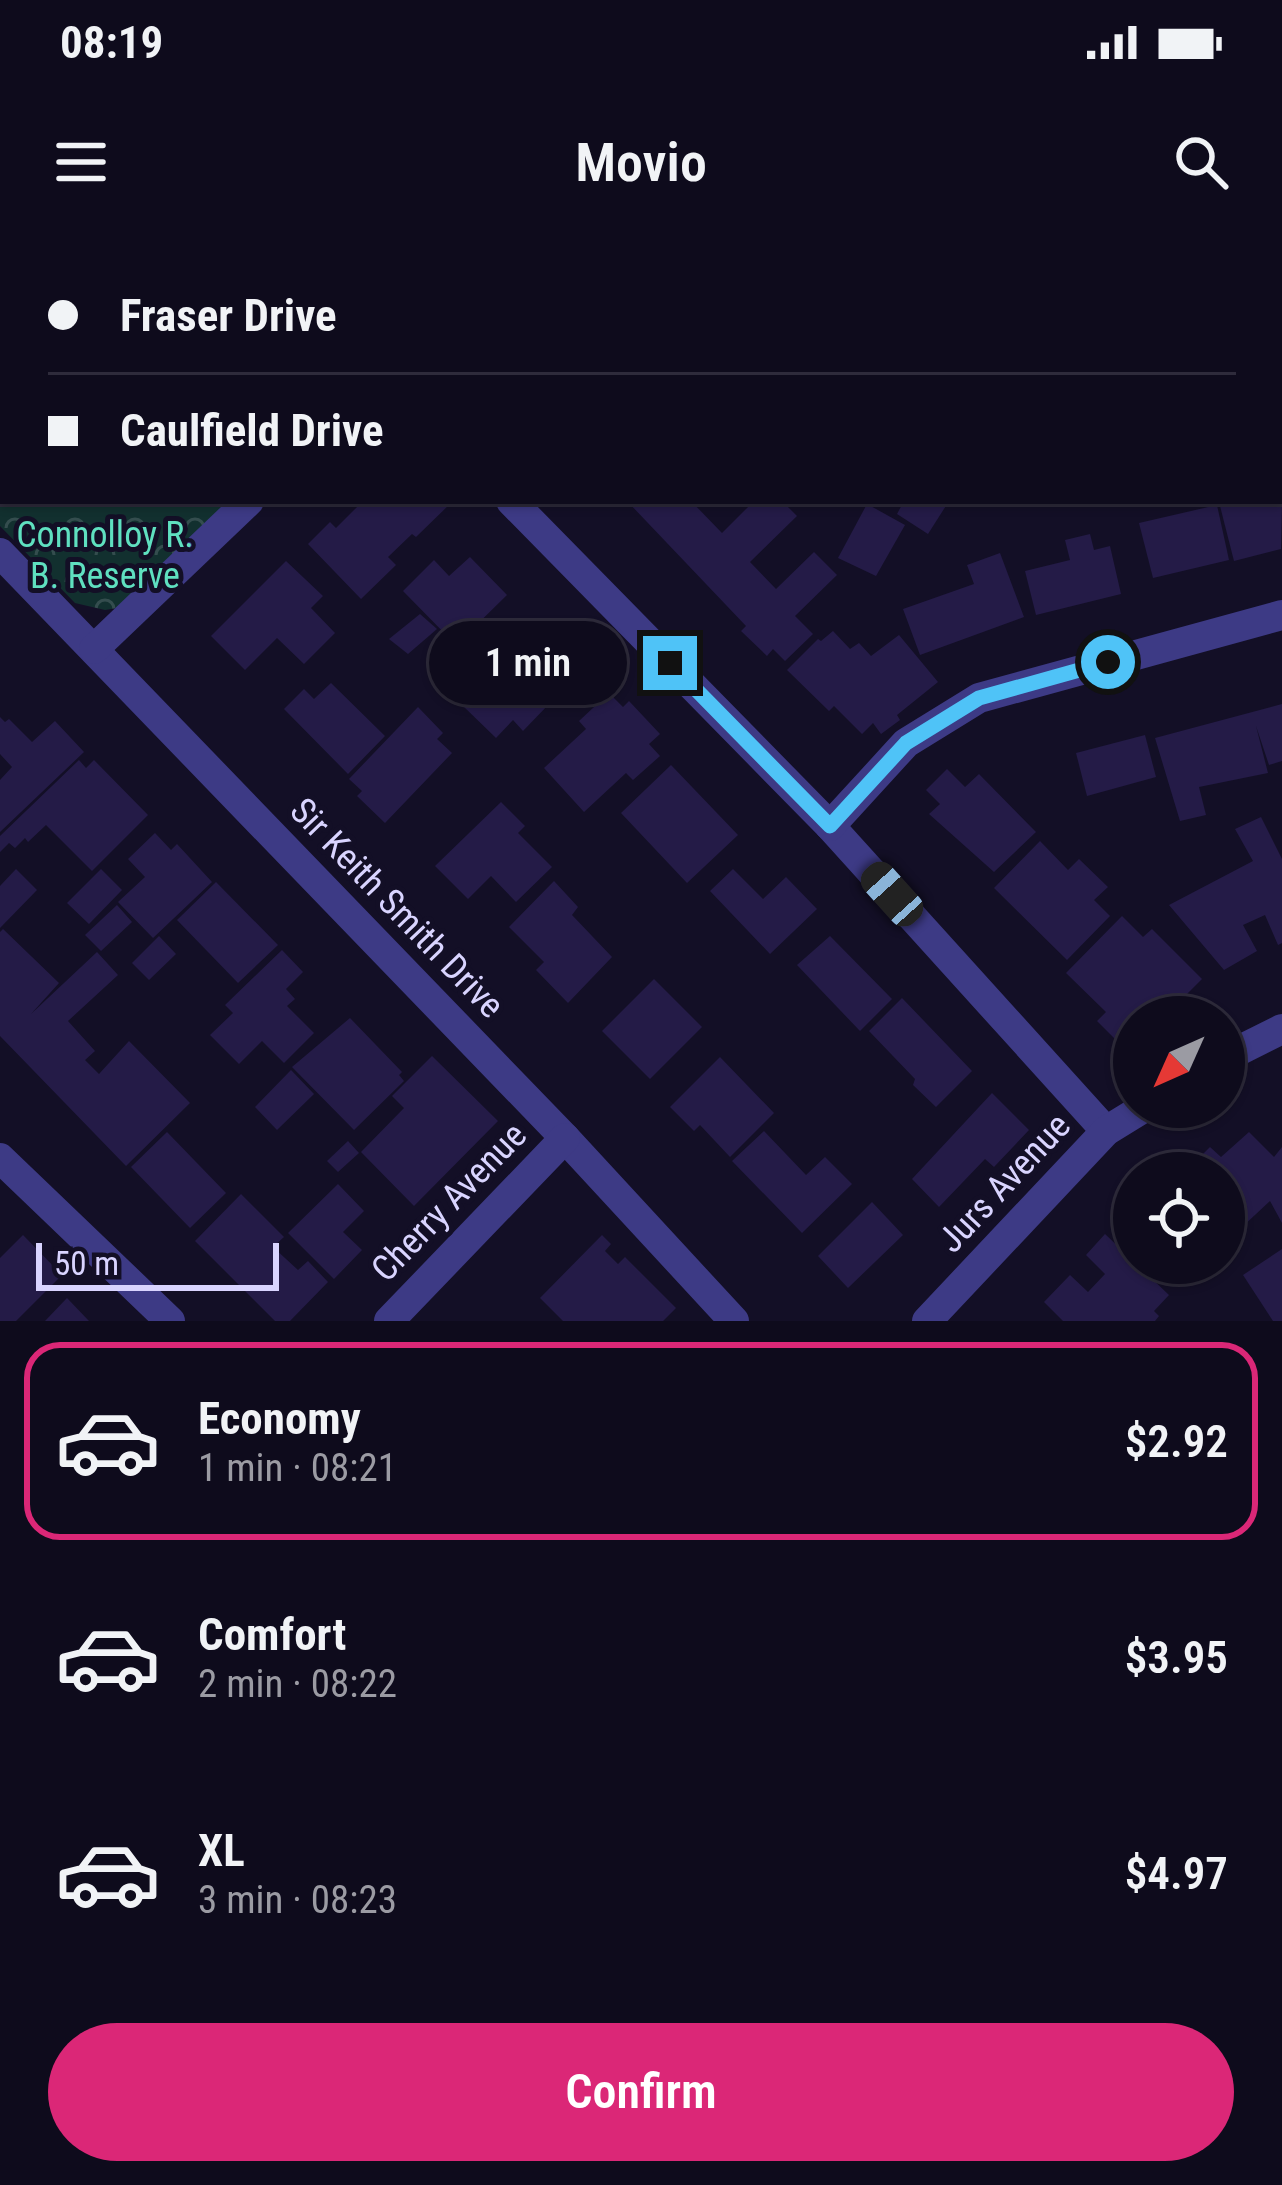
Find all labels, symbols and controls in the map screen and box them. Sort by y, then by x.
text: 08:19 [60,16,163,69]
icon: menu [48,129,114,195]
icon: search [1168,129,1234,195]
text: Movio [575,131,707,194]
text: Fraser Drive [120,289,337,342]
text: Caulfield Drive [120,404,383,457]
park label: Connolloy R. B. Reserve [16,514,194,597]
callout: 1 min [430,621,628,705]
route start [1081,635,1135,689]
route end [643,636,697,690]
text: 1 min [485,640,571,686]
street label: Sir Keith Smith Drive [282,789,512,1027]
car [855,855,929,933]
north arrow [1113,996,1245,1128]
map controls [1113,996,1245,1284]
street label: Jurs Avenue [929,1105,1079,1261]
street label: Cherry Avenue [363,1114,535,1290]
button: locate [1113,1152,1245,1284]
scale bar [36,1237,279,1290]
text: 50 m [54,1244,119,1283]
icon: car [54,1387,162,1495]
text: Economy [198,1392,361,1445]
text: $2.92 [1125,1415,1228,1468]
text: 1 min · 08:21 [198,1445,397,1491]
icon: car [54,1603,162,1711]
text: Comfort [198,1608,346,1661]
text: $3.95 [1125,1631,1228,1684]
text: 2 min · 08:22 [198,1661,397,1707]
icon: car [54,1819,162,1927]
text: XL [198,1824,245,1877]
text: $4.97 [1125,1847,1228,1900]
text: 3 min · 08:23 [198,1877,397,1923]
button: Confirm [48,2023,1234,2161]

